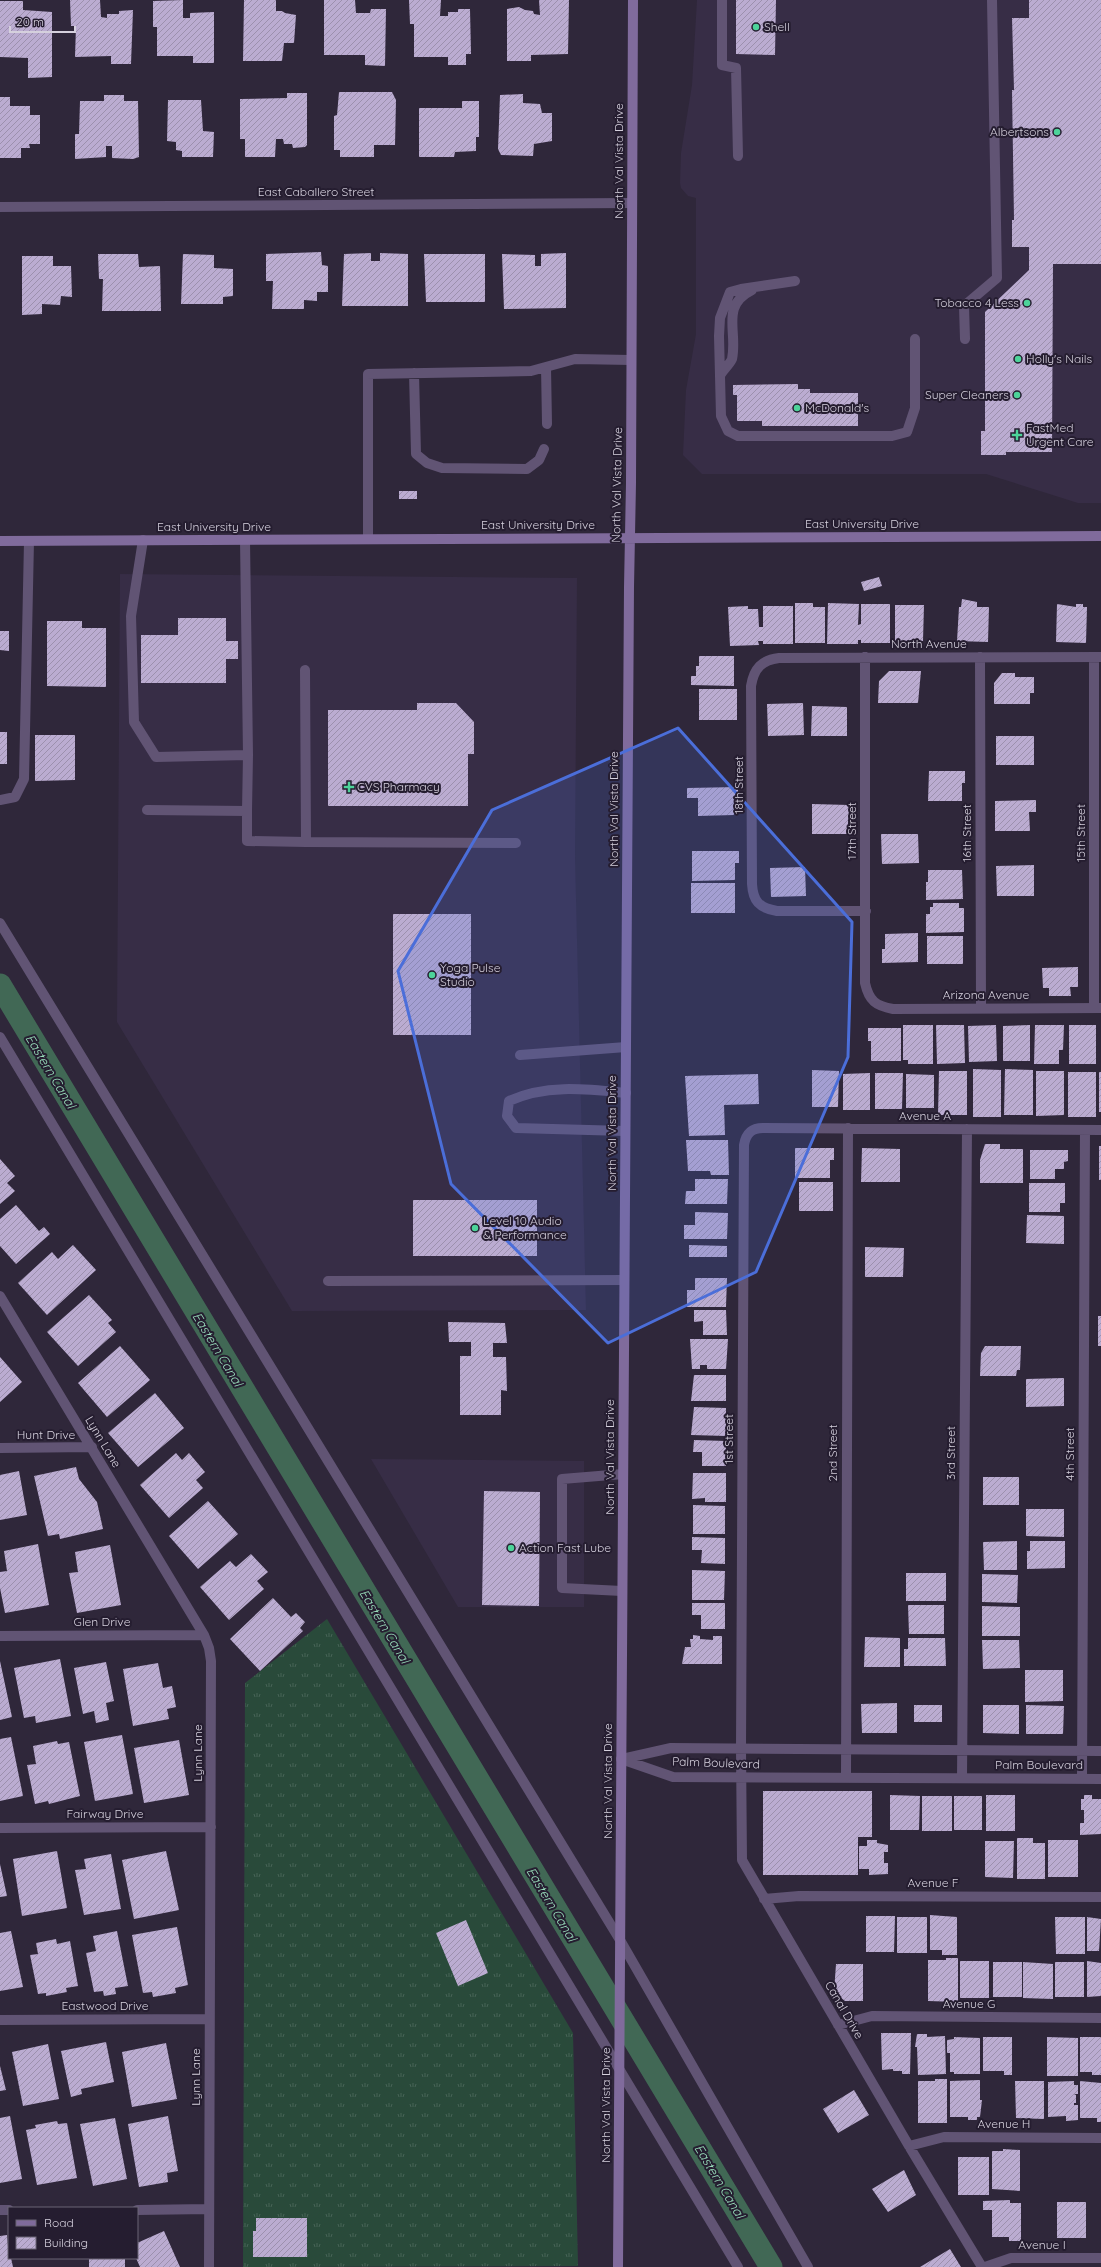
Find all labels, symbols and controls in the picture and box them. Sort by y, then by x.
scale bar [10,8,75,34]
text: 20 m [16,14,44,29]
place label: Shell [764,19,790,34]
marker: Shell [751,22,761,32]
street label: North Val Vista Drive [611,103,626,219]
place label: Albertsons [990,124,1049,139]
marker: Albertsons [1052,127,1062,137]
street label: East Caballero Street [258,184,374,199]
place label: Tobacco 4 Less [934,295,1019,310]
marker: Tobacco 4 Less [1022,298,1032,308]
place label: Holly's Nails [1026,351,1093,366]
marker: Holly's Nails [1013,354,1023,364]
place label: Super Cleaners [925,387,1009,402]
marker: Super Cleaners [1012,390,1022,400]
place label: McDonald's [805,400,870,415]
marker: McDonald's [792,403,802,413]
place label: FastMed Urgent Care [1026,420,1094,449]
street label: North Val Vista Drive [608,427,625,543]
marker: FastMed Urgent Care [1011,429,1023,441]
street label: East University Drive [805,516,919,531]
street label: East University Drive [481,517,595,532]
street label: East University Drive [157,519,271,534]
street label: North Avenue [891,636,967,651]
street label: North Val Vista Drive [606,751,621,867]
street label: 18th Street [731,756,746,814]
place label: CVS Pharmacy [357,779,440,794]
marker: CVS Pharmacy [344,782,354,792]
street label: 17th Street [844,802,859,860]
street label: 16th Street [959,804,974,862]
street label: 15th Street [1073,804,1088,862]
place label: Yoga Pulse Studio [440,960,501,989]
marker: Yoga Pulse Studio [427,970,437,980]
street label: Arizona Avenue [943,987,1029,1002]
water label: Eastern Canal [23,1031,80,1113]
street label: North Val Vista Drive [604,1075,619,1191]
street label: Avenue A [899,1108,951,1123]
place label: Level 10 Audio & Performance [483,1213,567,1242]
marker: Level 10 Audio & Performance [470,1223,480,1233]
water label: Eastern Canal [190,1309,247,1391]
street label: North Val Vista Drive [602,1399,617,1515]
street label: Lynn Lane [82,1413,125,1470]
street label: 1st Street [721,1414,736,1464]
street label: 2nd Street [825,1425,840,1481]
street label: 3rd Street [943,1426,958,1480]
street label: Hunt Drive [17,1427,76,1442]
street label: 4th Street [1062,1427,1077,1481]
place label: Action Fast Lube [519,1540,611,1555]
marker: Action Fast Lube [506,1543,516,1553]
water label: Eastern Canal [357,1586,414,1668]
street label: Glen Drive [74,1614,131,1629]
street label: North Val Vista Drive [600,1723,615,1839]
street label: Lynn Lane [190,1724,205,1782]
street label: Palm Boulevard [672,1753,760,1772]
street label: Palm Boulevard [995,1757,1083,1772]
street label: Fairway Drive [67,1806,144,1821]
water label: Eastern Canal [524,1864,581,1946]
street label: Avenue F [907,1875,959,1890]
street label: Canal Drive [822,1978,867,2041]
street label: Avenue G [943,1996,995,2011]
street label: Eastwood Drive [61,1998,149,2013]
street label: North Val Vista Drive [598,2047,613,2163]
street label: Lynn Lane [188,2048,203,2106]
street label: Avenue H [978,2116,1030,2131]
water label: Eastern Canal [692,2141,749,2223]
legend [8,2207,138,2259]
text: Road [44,2215,74,2230]
text: Building [44,2235,88,2250]
street label: Avenue I [1018,2237,1066,2252]

